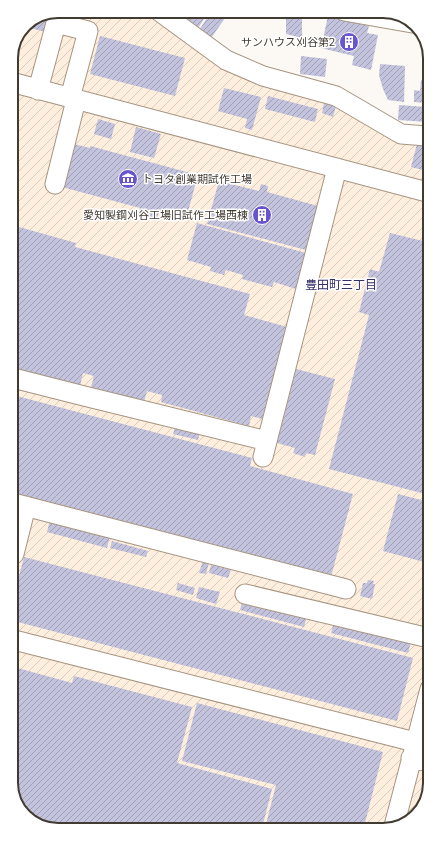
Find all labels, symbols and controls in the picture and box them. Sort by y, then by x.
building icon: サンハウス刈谷第2 [338,31,360,53]
place label: サンハウス刈谷第2 [241,36,335,49]
museum icon: トヨタ創業期試作工場 [117,168,139,190]
place label: トヨタ創業期試作工場 [142,173,252,186]
building icon: 愛知製鋼刈谷工場旧試作工場西棟 [251,204,273,226]
place label: 愛知製鋼刈谷工場旧試作工場西棟 [83,209,248,222]
district label: 豊田町三丁目 [305,278,377,292]

